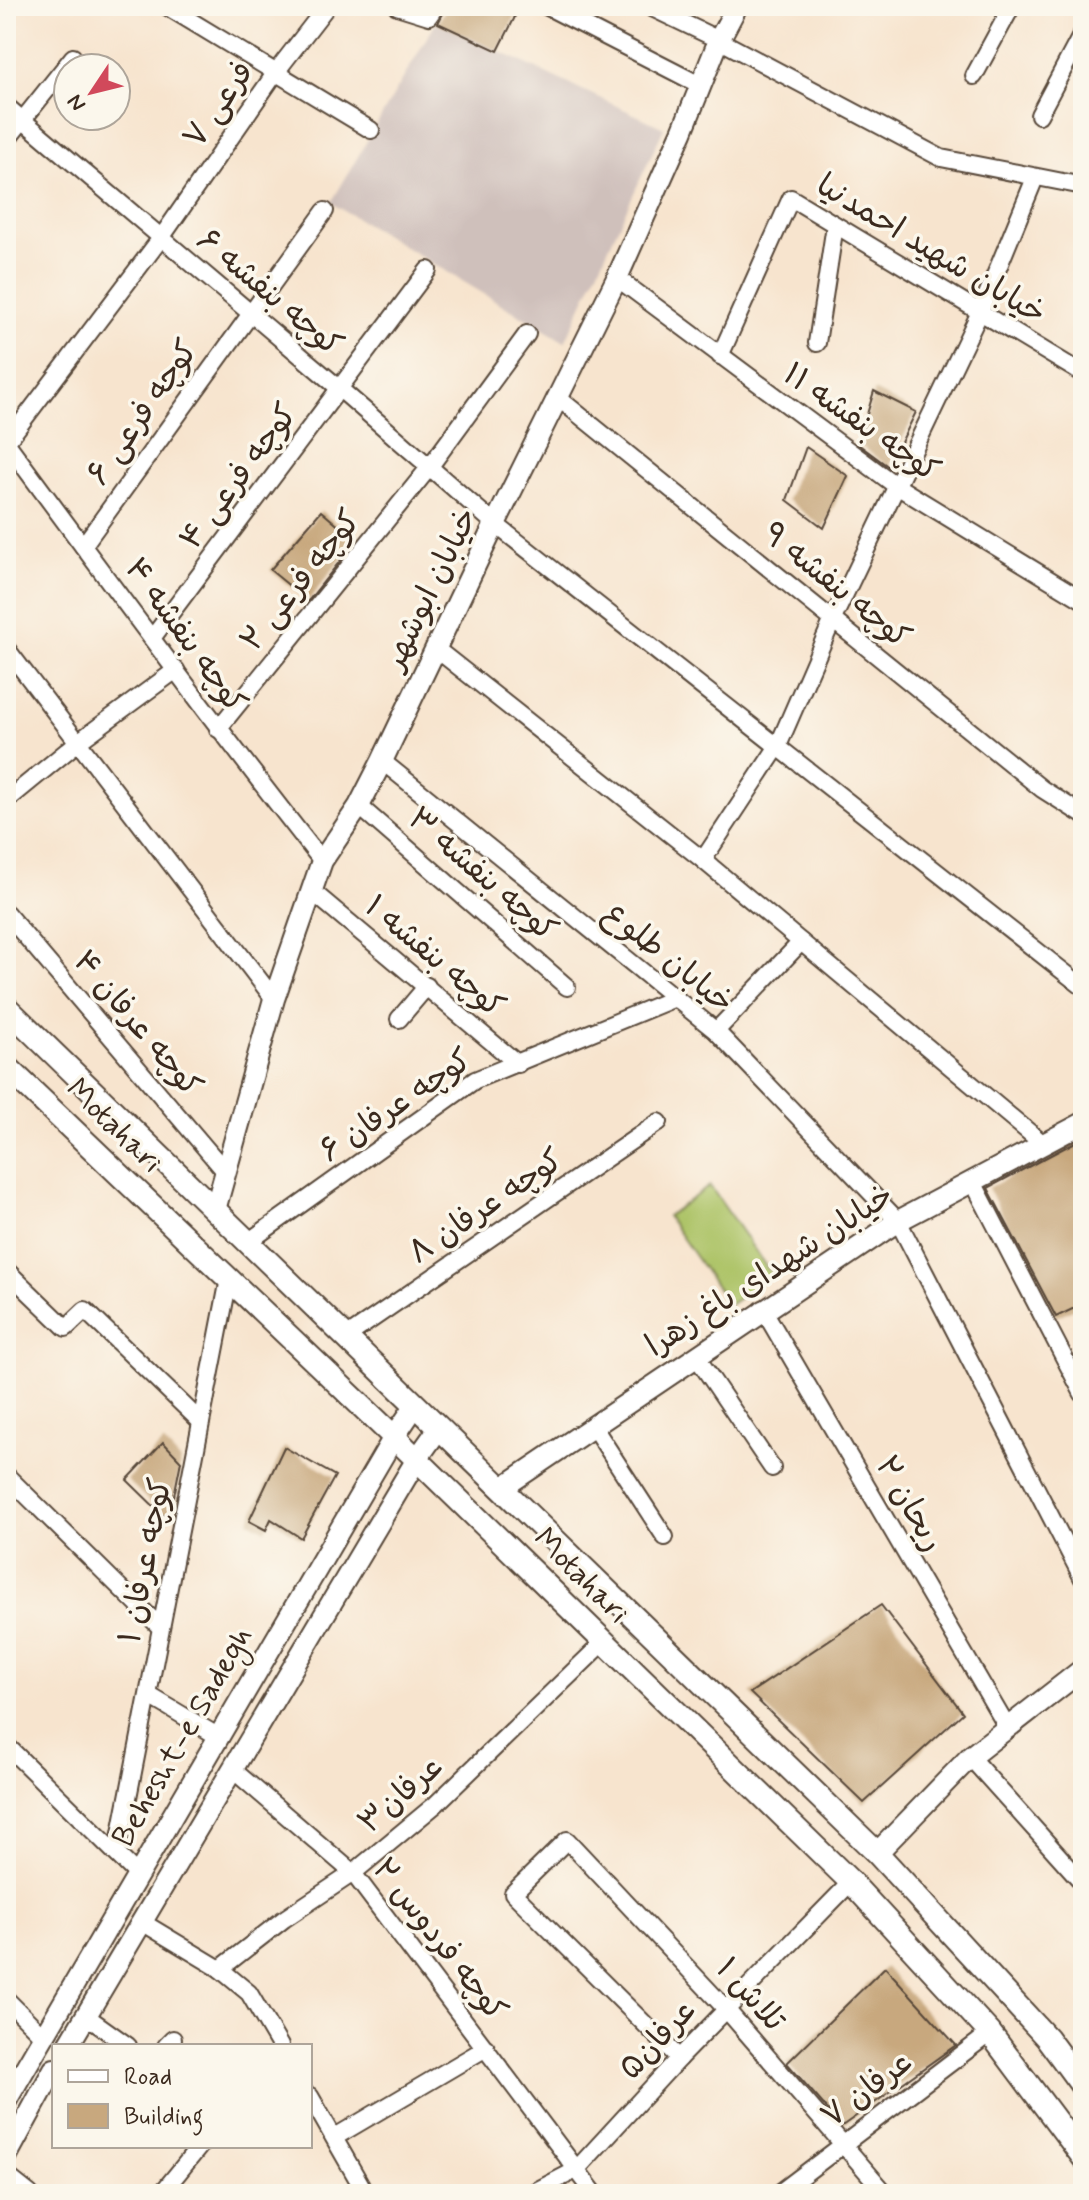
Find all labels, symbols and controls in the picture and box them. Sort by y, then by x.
north arrow [52,52,132,132]
street label: فرعی ۷ [174,53,264,157]
text: N [62,88,93,116]
street label: خیابان شهید احمدنیا [808,165,1054,335]
street label: کوچه بنفشه ۶ [187,220,351,366]
street label: کوچه فرعی ۶ [78,332,208,494]
street label: کوچه بنفشه ۱۱ [774,354,948,492]
street label: کوچه فرعی ۴ [170,395,308,559]
street label: خیابان ابوشهر [372,501,488,680]
street label: کوچه فرعی ۲ [231,502,371,660]
street label: کوچه بنفشه ۹ [753,513,919,659]
street label: کوچه بنفشه ۴ [114,550,256,722]
street label: کوچه بنفشه ۳ [398,798,566,952]
street label: کوچه بنفشه ۱ [355,886,513,1028]
street label: خیابان طلوع [594,892,742,1024]
street label: کوچه عرفان ۴ [63,942,211,1106]
street label: کوچه عرفان ۶ [312,1040,480,1172]
street label: Motahari [56,1069,172,1183]
street label: کوچه عرفان ۸ [400,1140,572,1274]
street label: خیابان شهدای باغ‌ زهرا [638,1175,902,1367]
street label: ریحان ۲ [865,1448,953,1560]
street label: کوچه عرفان ۱ [109,1475,183,1647]
street label: Motahari [524,1519,638,1633]
street label: Behesht-e Sadegh [103,1619,265,1856]
street label: عرفان۳ [350,1747,452,1843]
street label: کوچه فردوس ۲ [362,1850,516,2030]
street label: تلاش ۱ [706,1949,795,2041]
street label: عرفان۵ [610,1991,706,2089]
street label: عرفان ۷ [813,2042,921,2138]
legend [52,2044,312,2148]
text: Road [124,2062,172,2093]
text: Building [124,2102,204,2136]

